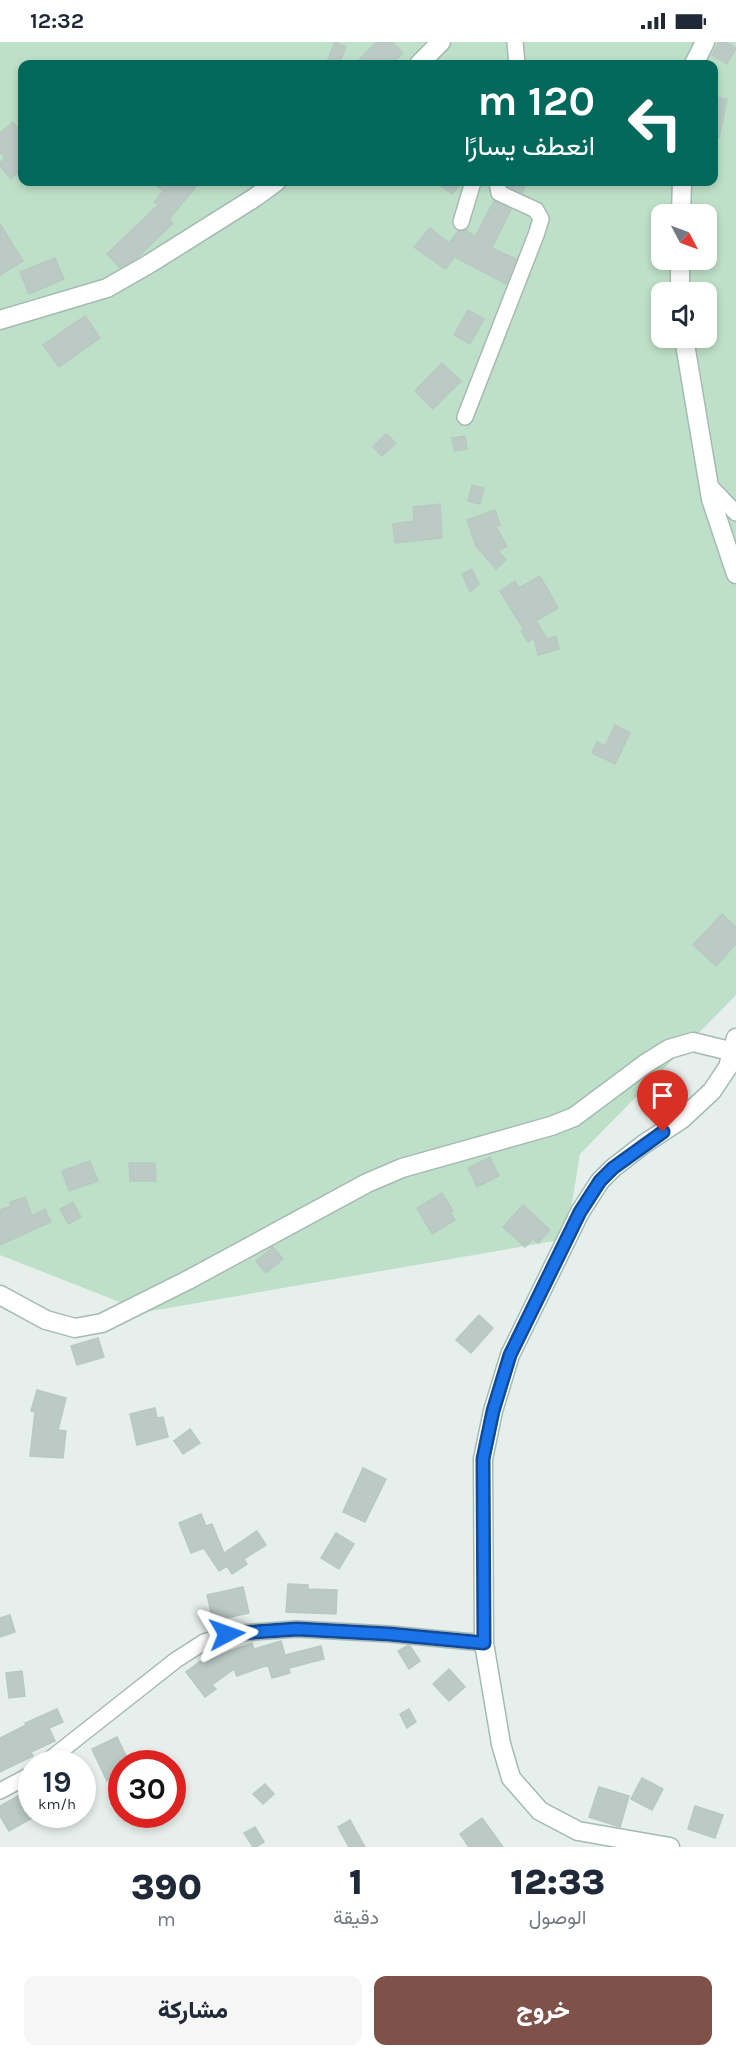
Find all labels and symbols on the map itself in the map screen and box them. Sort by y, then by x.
north arrow [651,204,717,270]
pin [637,1070,688,1132]
position arrow [195,1602,259,1666]
speed limit sign: 30 [108,1750,186,1828]

